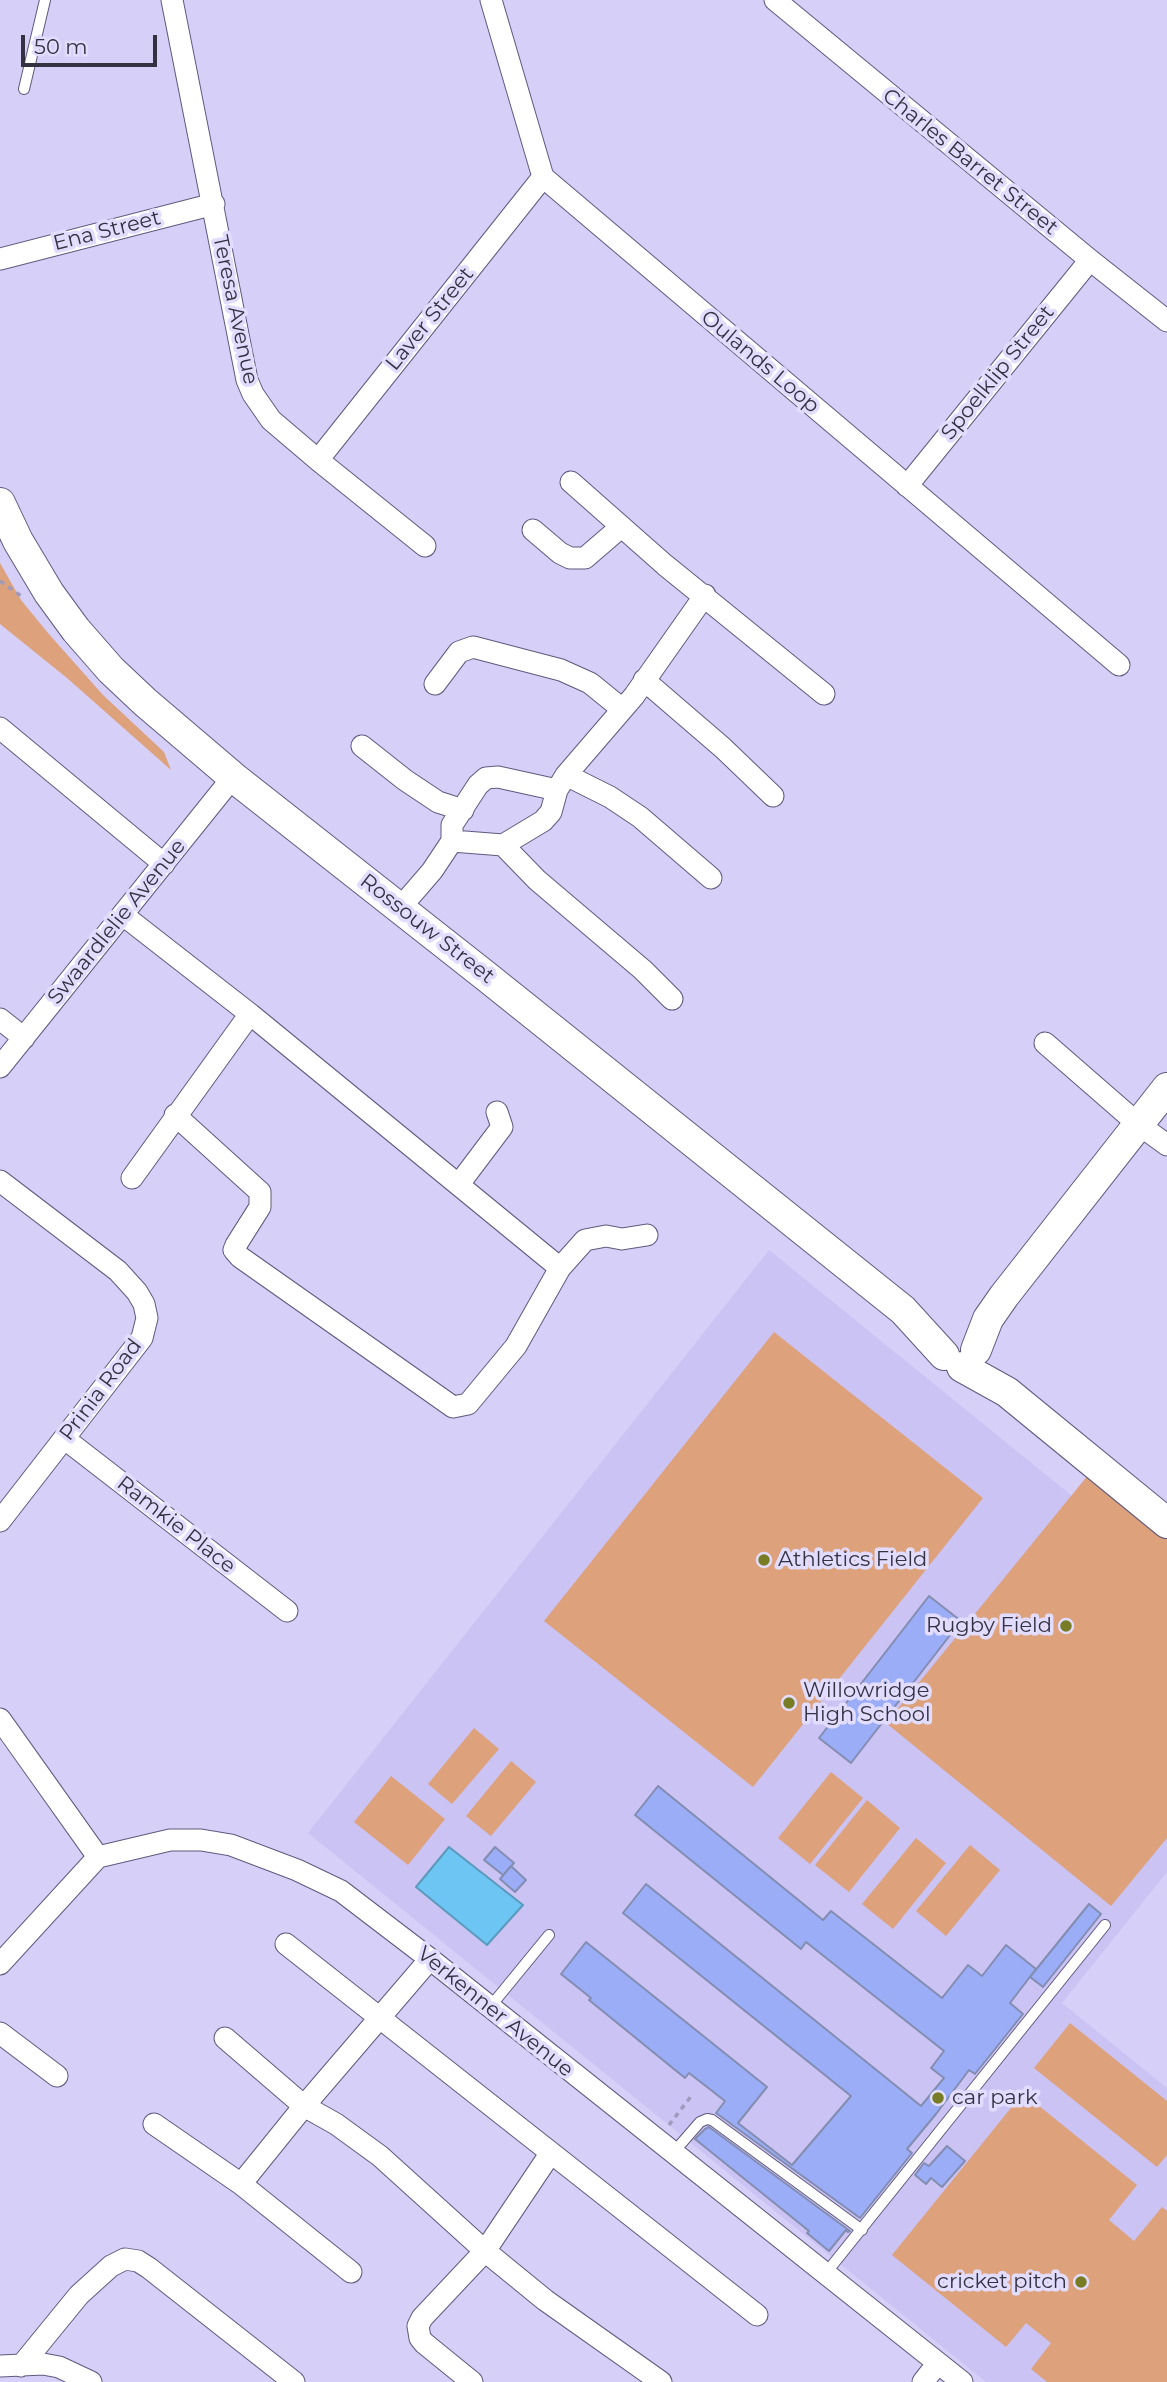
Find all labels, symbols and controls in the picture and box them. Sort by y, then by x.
scale bar [24,21,161,65]
text: 50 m [34,34,88,59]
street label: Charles Barret Street [877,83,1063,241]
street label: Ena Street [51,206,163,256]
street label: Teresa Avenue [207,233,263,387]
street label: Laver Street [381,262,479,376]
street label: Spoelklip Street [936,301,1060,445]
street label: Oulands Loop [696,305,824,419]
street label: Swaardlelie Avenue [43,834,191,1010]
street label: Rossouw Street [355,869,499,989]
street label: Prinia Road [54,1334,148,1446]
street label: Ramkie Place [112,1471,240,1579]
place label: Athletics Field [778,1547,927,1573]
marker: Athletics Field [756,1552,772,1568]
place label: Rugby Field [926,1613,1052,1639]
marker: Rugby Field [1058,1618,1074,1634]
place label: Willowridge High School [803,1678,931,1728]
marker: Willowridge High School [781,1695,797,1711]
street label: Verkenner Avenue [412,1941,578,2083]
place label: car park [952,2085,1038,2111]
marker: car park [930,2090,946,2106]
place label: cricket pitch [937,2269,1067,2295]
marker: cricket pitch [1073,2274,1089,2290]

